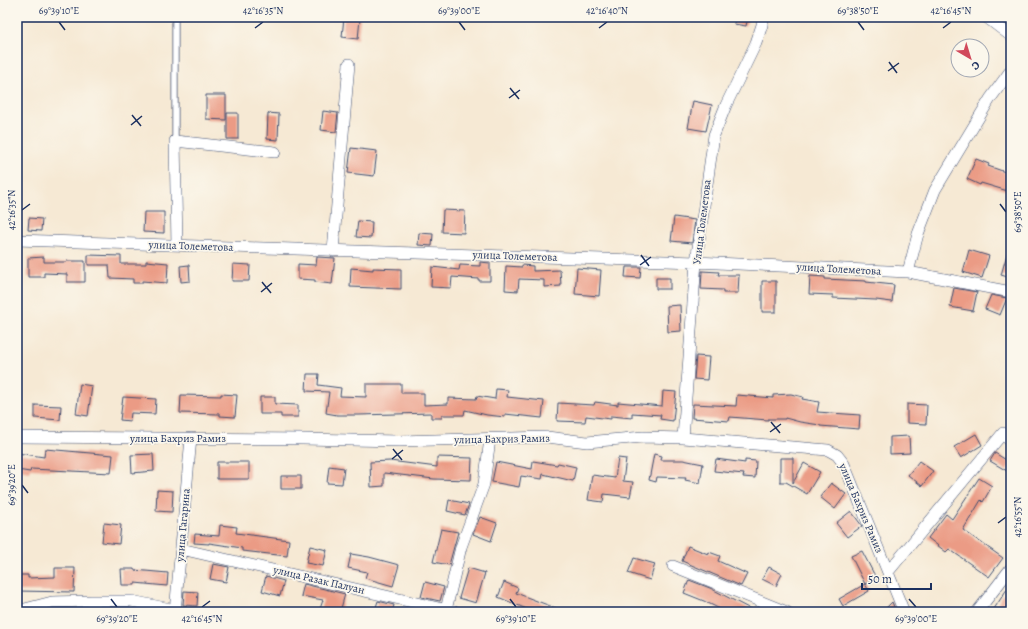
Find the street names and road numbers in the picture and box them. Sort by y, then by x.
street label: Улица Толеметова [689,178,715,265]
street label: улица Толеметова [147,237,235,255]
street label: улица Толеметова [471,247,559,265]
street label: улица Толеметова [795,259,883,279]
street label: улица Бахриз Рамиз [129,431,226,446]
street label: улица Бахриз Рамиз [453,431,550,447]
street label: улица Бахриз Рамиз [835,460,887,555]
street label: улица Гагарина [172,487,194,563]
street label: улица Разак Палуан [271,562,366,598]

